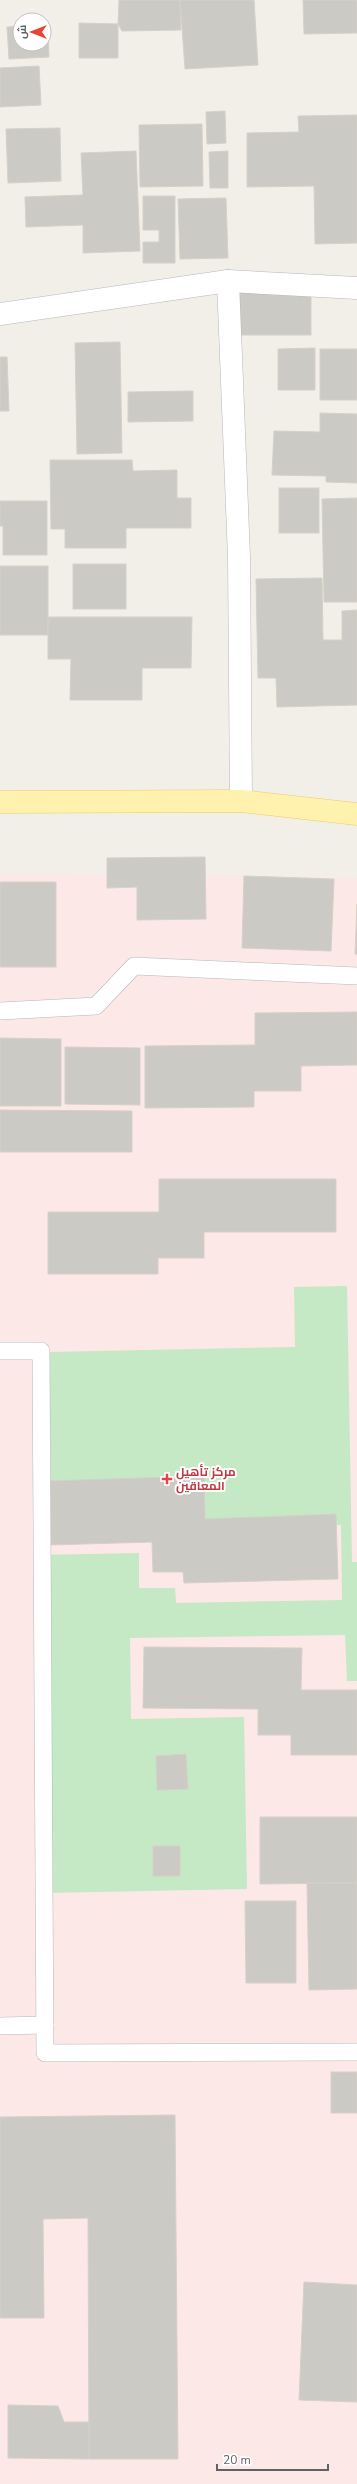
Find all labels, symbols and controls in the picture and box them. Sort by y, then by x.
north arrow [12,12,52,52]
text: ش [15,25,30,39]
place label: مركز تأهيل المعاقين [176,1464,236,1494]
marker: مركز تأهيل المعاقين [161,1473,173,1485]
scale bar [217,2446,328,2472]
text: 20 m [223,2452,251,2468]

